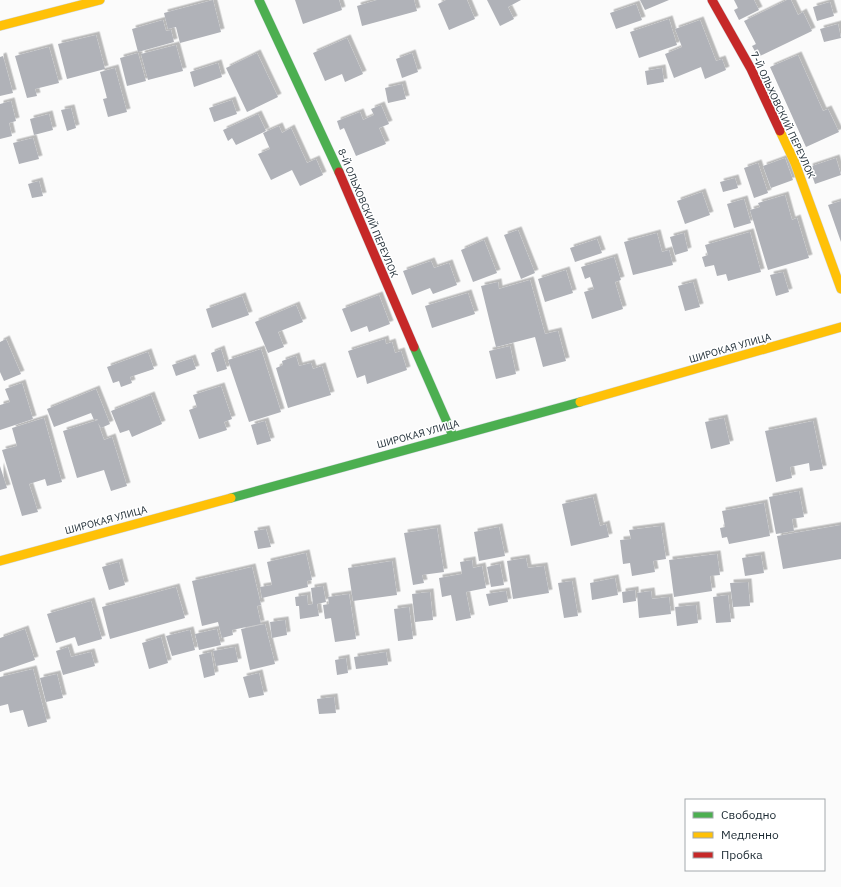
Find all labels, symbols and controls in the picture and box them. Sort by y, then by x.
street label: 7-Й ОЛЬХОВСКИЙ ПЕРЕУЛОК [748,49,818,181]
street label: 8-Й ОЛЬХОВСКИЙ ПЕРЕУЛОК [335,147,401,280]
street label: ШИРОКАЯ УЛИЦА [688,330,773,366]
street label: ШИРОКАЯ УЛИЦА [375,417,461,451]
street label: ШИРОКАЯ УЛИЦА [63,503,149,537]
legend [685,799,825,871]
text: Свободно [721,807,777,822]
text: Медленно [721,827,779,842]
text: Пробка [721,847,763,862]

